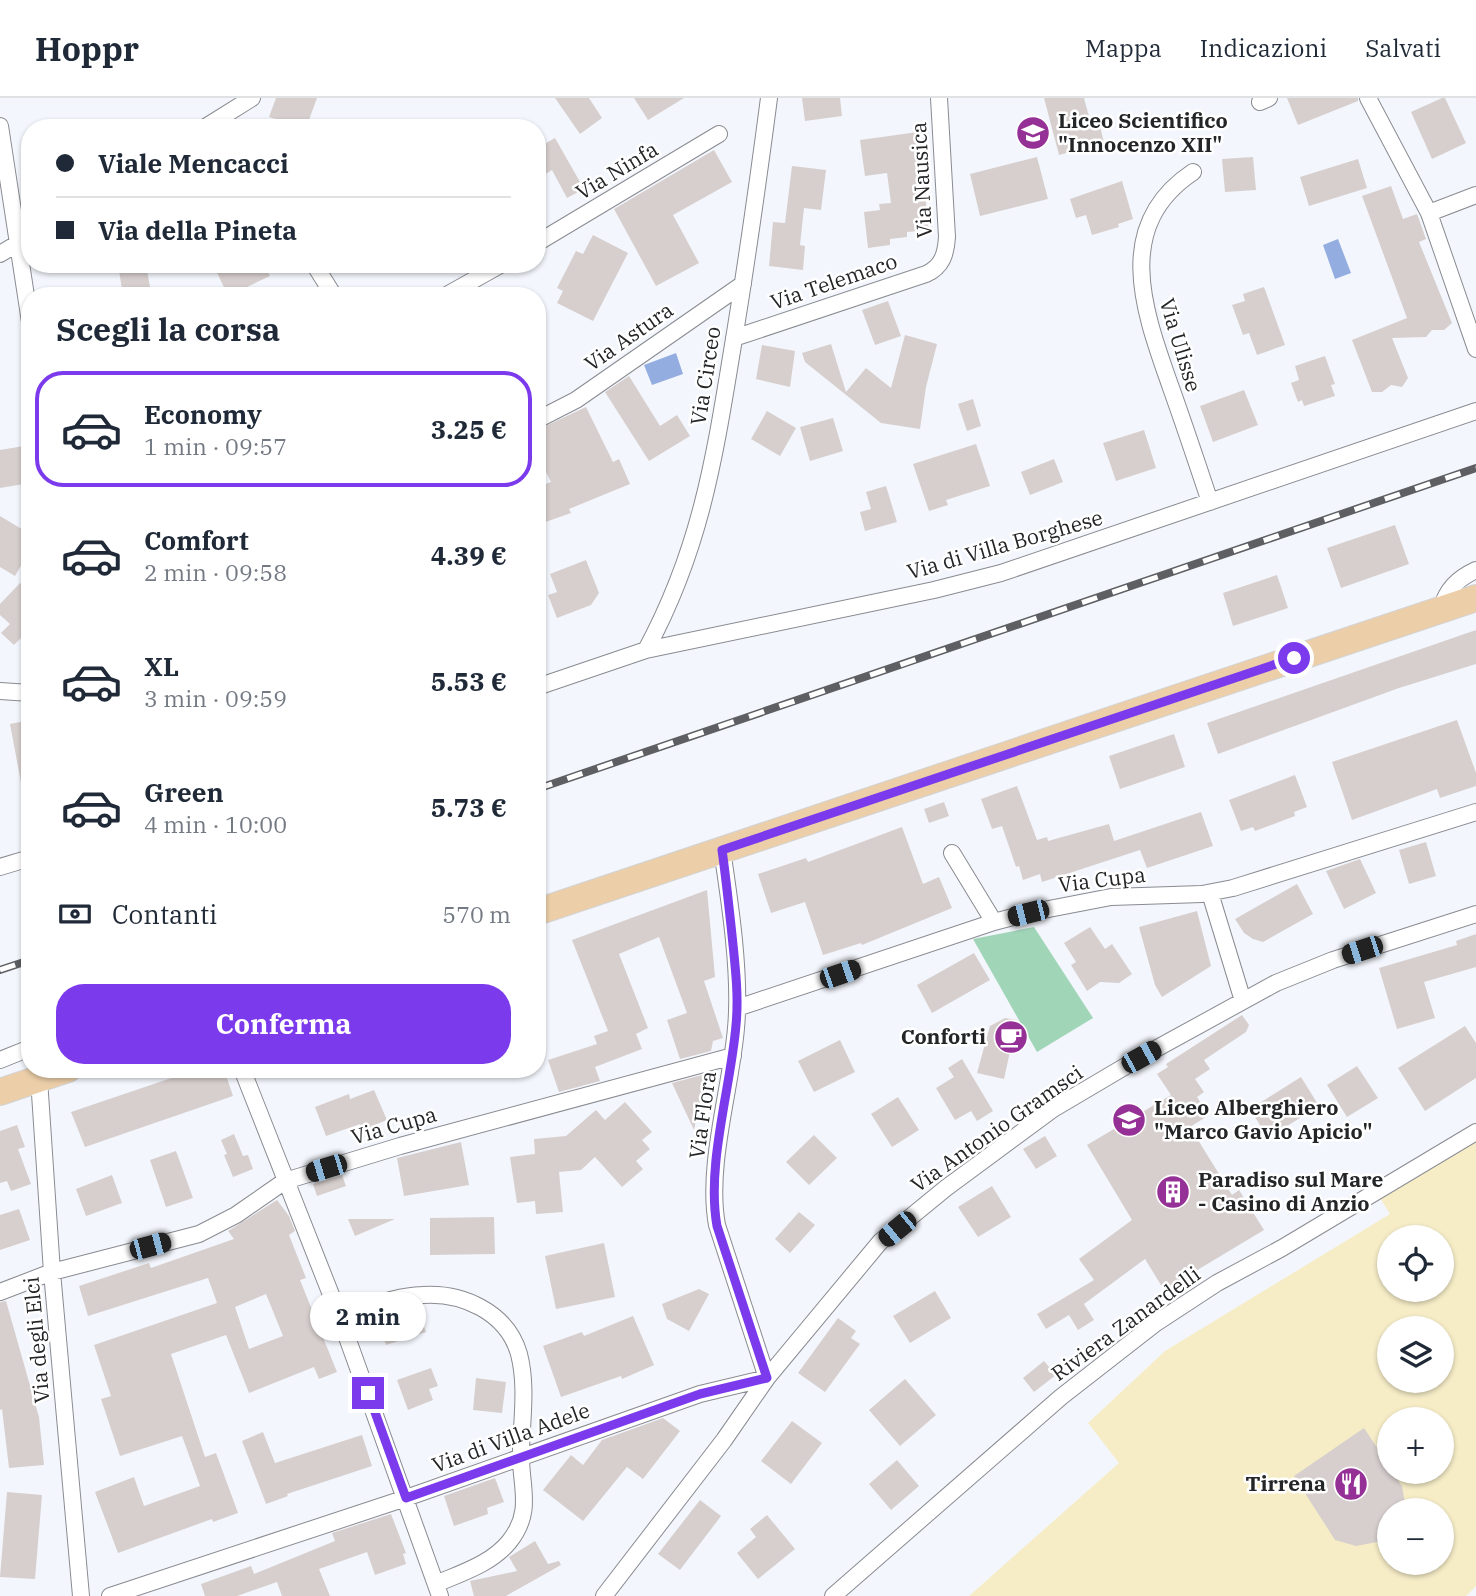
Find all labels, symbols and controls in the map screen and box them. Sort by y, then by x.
text: Hoppr [35,27,139,70]
text: Mappa [1085,32,1162,64]
text: Indicazioni [1200,32,1327,64]
text: Salvati [1365,32,1441,64]
place label: Liceo Scientifico "Innocenzo XII" [1058,106,1228,158]
school or university icon: Liceo Scientifico "Innocenzo XII" [1014,114,1052,152]
street label: Via Nausica [904,121,938,239]
street label: Via Ninfa [570,135,663,206]
text: Viale Mencacci [98,146,289,180]
text: Via della Pineta [98,213,297,247]
street label: Via Telemaco [767,246,901,316]
street label: Via Ulisse [1153,294,1208,395]
street label: Via Astura [579,295,678,377]
text: Scegli la corsa [56,308,280,350]
street label: Via Circeo [683,324,727,427]
text: Economy [144,397,262,431]
icon: car [60,398,123,461]
text: 3.25 € [431,412,507,446]
text: 1 min · 09:57 [144,431,287,461]
street label: Via di Villa Borghese [904,503,1106,585]
text: Comfort [144,523,249,557]
icon: car [60,524,123,587]
text: 4.39 € [431,538,507,572]
text: 2 min · 09:58 [144,557,287,587]
route start [1278,642,1310,674]
text: XL [144,649,179,683]
icon: car [60,650,123,713]
text: 5.53 € [431,664,507,698]
text: 3 min · 09:59 [144,683,287,713]
text: Green [144,775,224,809]
icon: car [60,776,123,839]
text: 5.73 € [431,790,507,824]
text: 4 min · 10:00 [144,809,287,839]
street label: Via Cupa [1057,860,1147,898]
icon: cash [56,895,94,933]
text: Contanti [112,897,217,931]
car [1006,898,1051,928]
text: 570 m [442,899,511,929]
car [1339,934,1386,966]
car [817,957,864,991]
button: Conferma [56,984,511,1064]
cafe icon: Conforti [992,1018,1030,1056]
place label: Conforti [901,1022,986,1050]
car [1118,1038,1165,1076]
street label: Via Antonio Gramsci [905,1058,1088,1198]
street label: Via Flora [682,1069,722,1161]
place label: Liceo Alberghiero "Marco Gavio Apicio" [1154,1093,1372,1145]
street label: Via Cupa [348,1100,440,1151]
school or university icon: Liceo Alberghiero "Marco Gavio Apicio" [1110,1101,1148,1139]
car [303,1152,350,1184]
place label: Paradiso sul Mare - Casino di Anzio [1198,1165,1384,1217]
building icon: Paradiso sul Mare - Casino di Anzio [1154,1173,1192,1211]
car [875,1208,920,1250]
map controls [1377,1225,1454,1575]
button: locate [1377,1225,1454,1302]
car [127,1230,174,1262]
street label: Riviera Zanardelli [1045,1260,1206,1387]
street label: Via degli Elci [17,1276,55,1405]
callout: 2 min [310,1292,426,1340]
text: 2 min [336,1301,400,1331]
button: layers [1377,1316,1454,1393]
route end [352,1377,384,1409]
street label: Via di Villa Adele [428,1396,593,1479]
button: + [1377,1407,1454,1484]
restaurant icon: Tirrena [1332,1465,1370,1503]
place label: Tirrena [1246,1469,1326,1497]
button: − [1377,1498,1454,1575]

